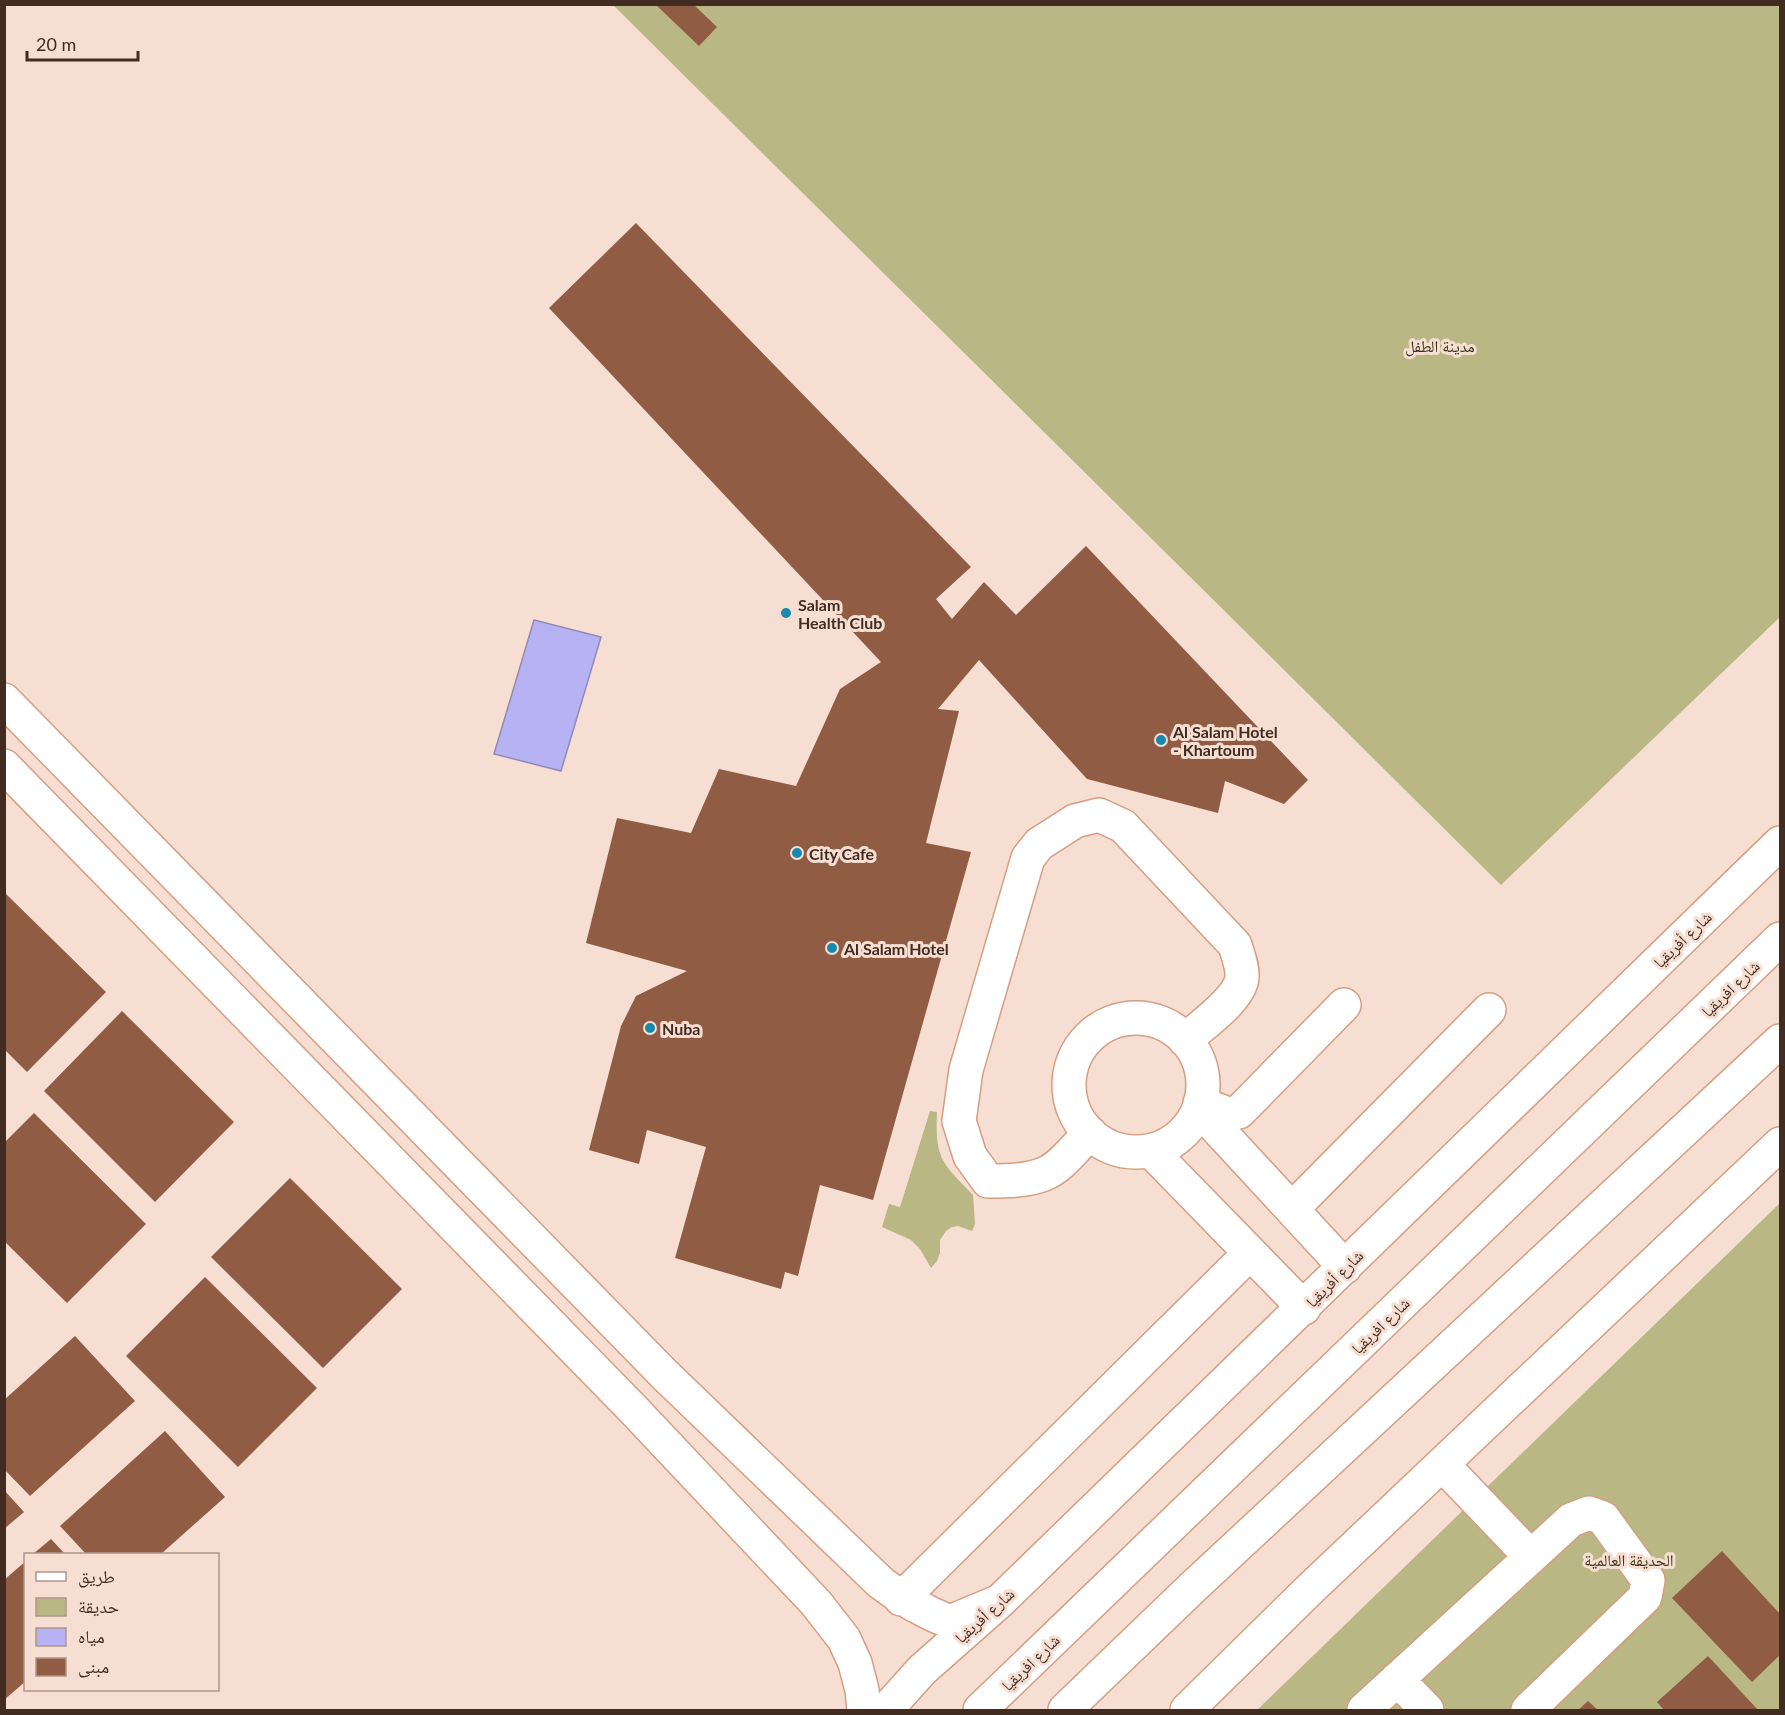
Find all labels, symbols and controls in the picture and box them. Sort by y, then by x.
scale bar [27,24,138,62]
text: 20 m [36,33,76,55]
park label: مدينة الطفل [1405,336,1475,357]
place label: Salam Health Club [798,595,882,632]
marker: Salam Health Club [779,606,793,620]
place label: Al Salam Hotel - Khartoum [1172,722,1278,759]
marker: Al Salam Hotel - Khartoum [1154,733,1168,747]
place label: City Cafe [809,844,875,863]
marker: City Cafe [790,846,804,860]
street label: شارع أفريقيا [1649,907,1716,973]
place label: Al Salam Hotel [843,939,949,958]
marker: Al Salam Hotel [825,941,839,955]
street label: شارع افريقيا [1697,956,1764,1022]
place label: Nuba [662,1019,700,1038]
marker: Nuba [643,1021,657,1035]
street label: شارع أفريقيا [1301,1245,1368,1312]
street label: شارع افريقيا [1347,1293,1414,1359]
park label: الحديقة العالمية [1584,1550,1674,1569]
legend [24,1553,219,1691]
text: طريق [78,1565,115,1588]
street label: شارع أفريقيا [951,1584,1019,1648]
text: حديقة [78,1595,119,1617]
text: مياه [78,1625,105,1647]
street label: شارع افريقيا [997,1630,1064,1696]
text: مبنى [78,1655,109,1678]

